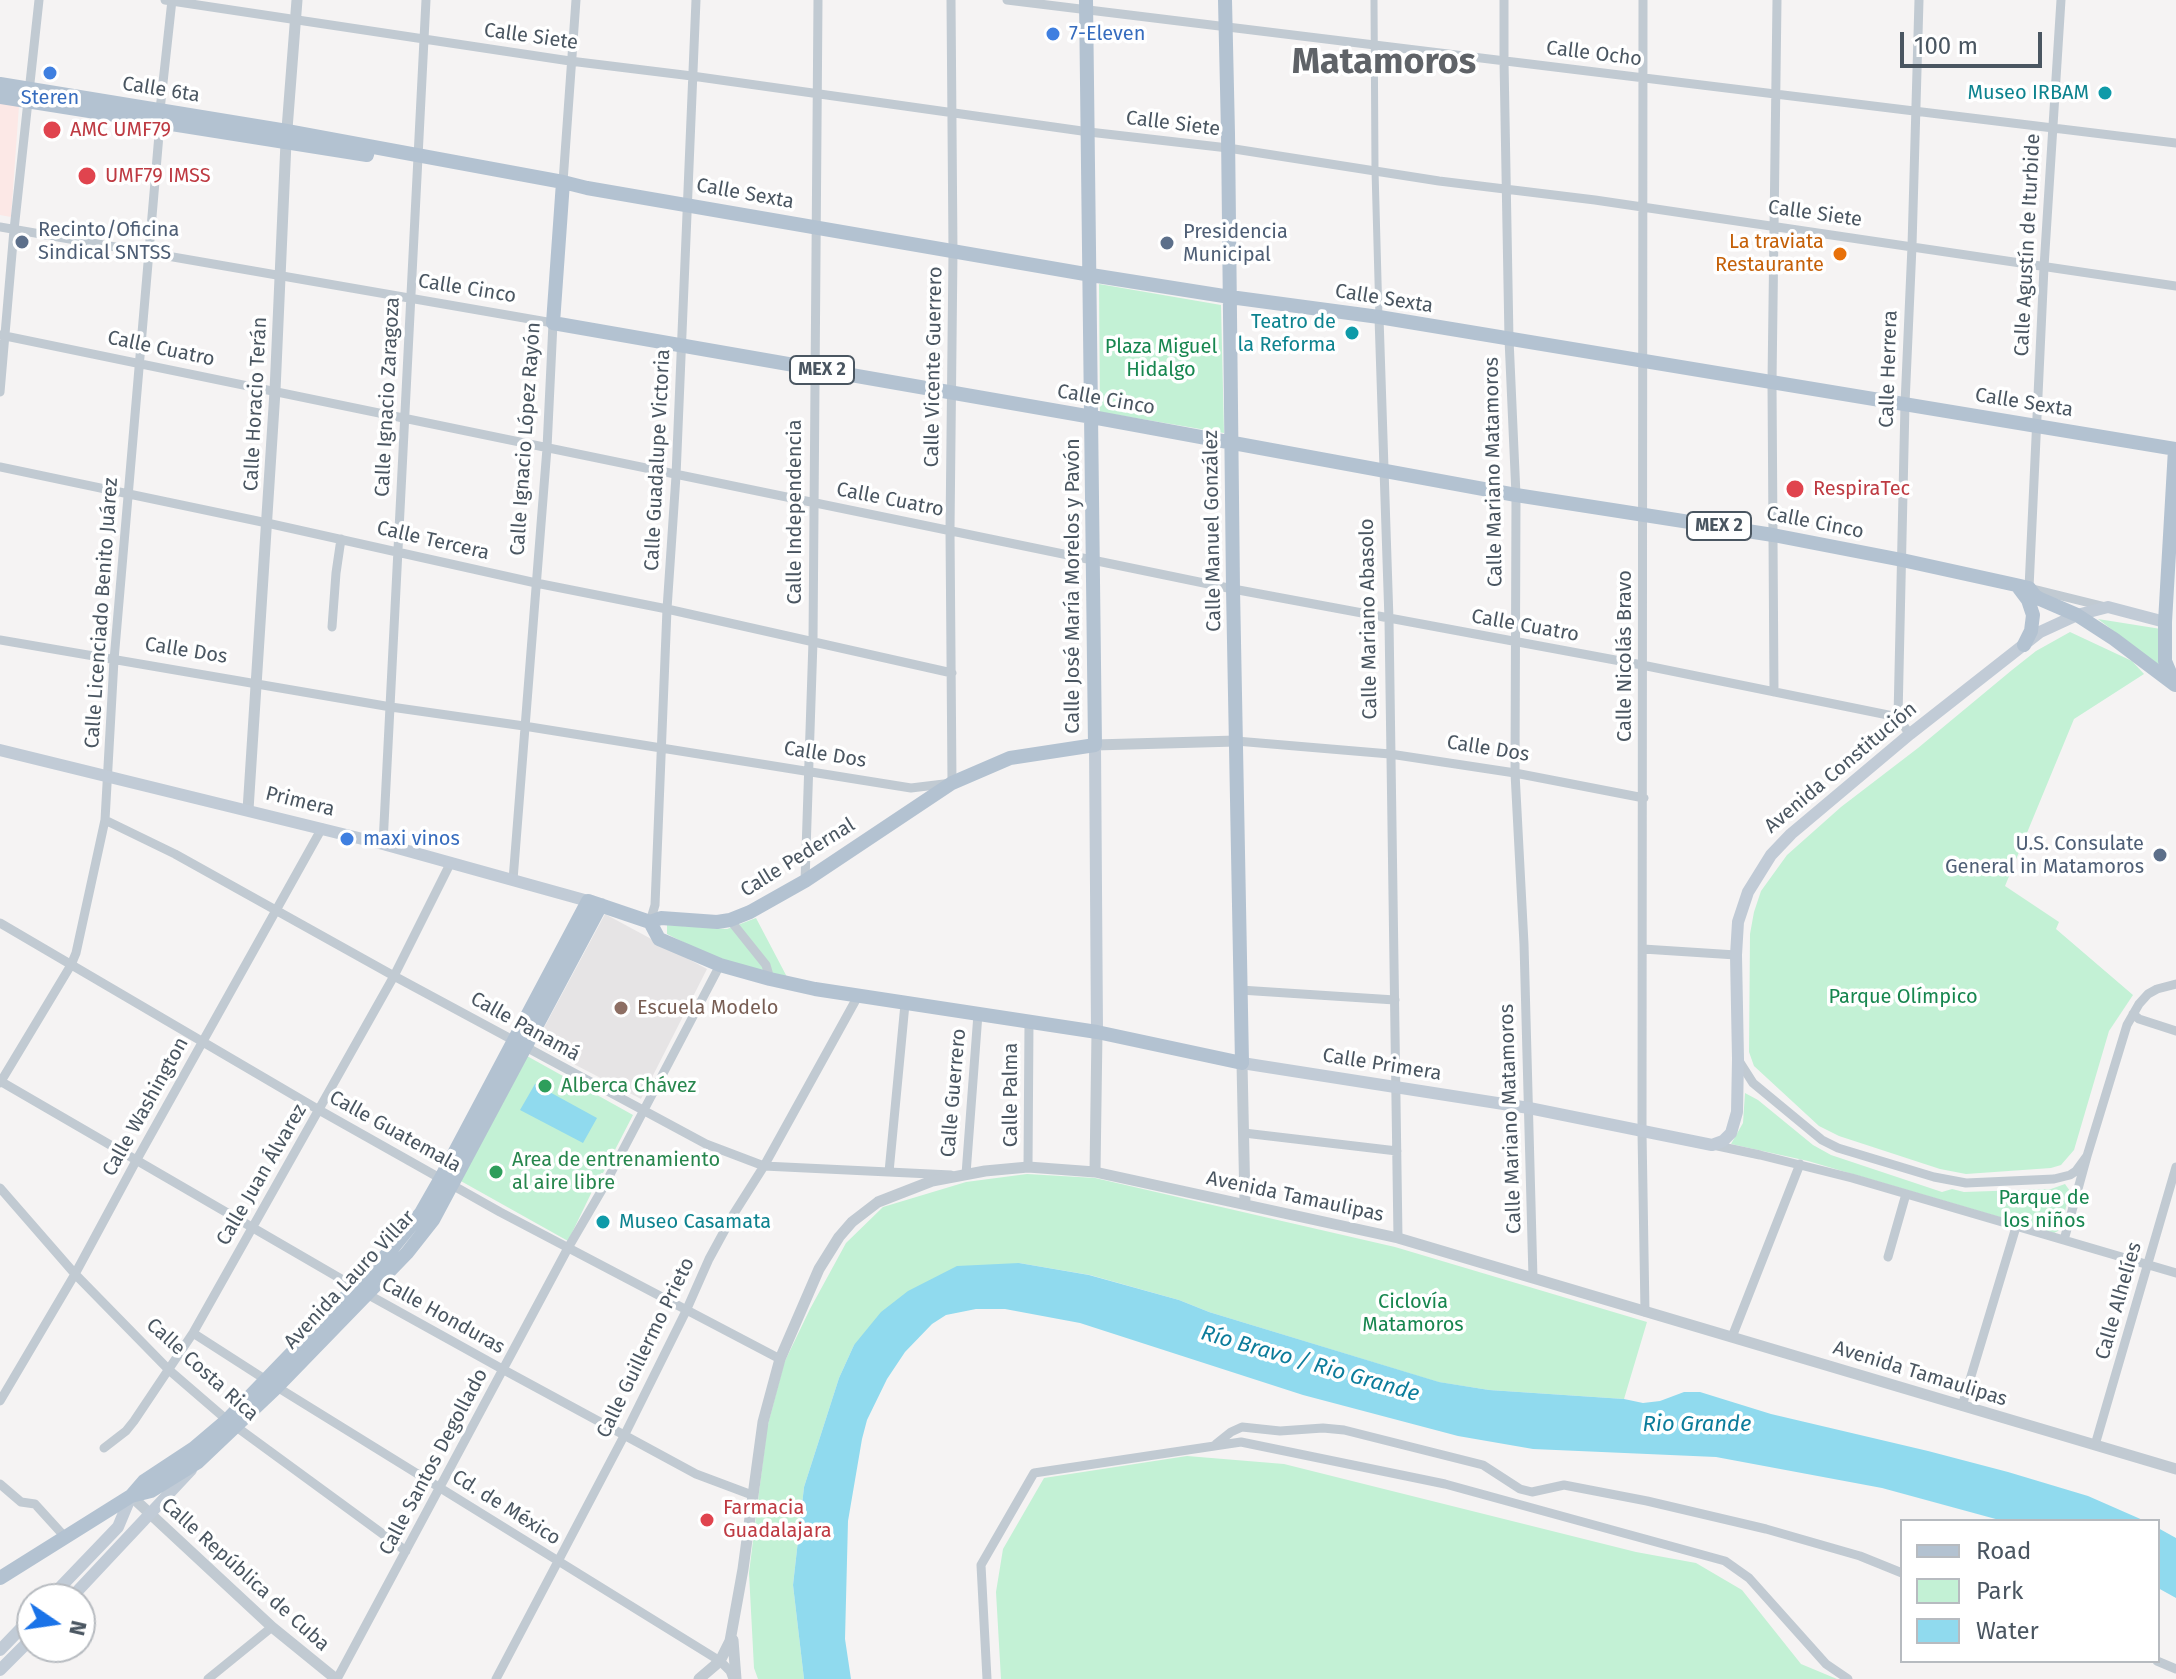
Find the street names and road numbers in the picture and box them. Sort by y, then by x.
street label: Calle Siete [482,19,580,55]
street label: Calle Ocho [1545,36,1643,72]
street label: Calle 6ta [121,72,201,108]
street label: Calle Siete [1125,106,1221,142]
street label: Calle Agustín de Iturbide [2010,133,2046,357]
street label: Calle Sexta [694,174,796,214]
street label: Calle Siete [1766,196,1864,232]
street label: Calle Vicente Guerrero [920,266,948,468]
street label: Calle Cinco [416,269,518,309]
street label: Calle Sexta [1333,279,1435,319]
street label: Calle Ignacio Zaragoza [371,296,405,498]
street label: Calle Herrera [1875,310,1903,428]
street label: Calle Horacio Terán [239,316,273,492]
street label: Calle Ignacio López Rayón [506,321,546,557]
street label: Calle Cuatro [105,326,217,372]
street label: Calle Guadalupe Victoria [640,349,676,571]
road number: MEX 2 [790,356,854,384]
street label: Calle Mariano Matamoros [1480,357,1508,587]
street label: Calle Cinco [1055,380,1157,420]
street label: Calle Sexta [1973,383,2075,423]
street label: Calle Independencia [783,419,807,605]
street label: Calle Manuel González [1199,430,1227,632]
street label: Calle José María Morelos y Pavón [1061,438,1085,734]
street label: Calle Licenciado Benito Juárez [81,477,123,749]
street label: Calle Cuatro [834,478,946,522]
street label: Calle Cinco [1764,502,1866,544]
road number: MEX 2 [1687,512,1751,540]
street label: Calle Tercera [374,516,492,566]
street label: Calle Mariano Abasolo [1355,518,1383,720]
street label: Calle Nicolás Bravo [1613,570,1637,742]
street label: Calle Cuatro [1469,605,1581,647]
street label: Calle Dos [143,633,229,669]
street label: Avenida Constitución [1760,697,1922,839]
street label: Calle Dos [1445,731,1531,767]
street label: Calle Dos [782,737,868,773]
street label: Primera [263,782,337,822]
street label: Calle Pedernal [736,813,860,903]
street label: Calle Panamá [466,987,584,1067]
street label: Calle Mariano Matamoros [1495,1004,1527,1234]
street label: Calle Guerrero [936,1028,972,1158]
street label: Calle Washington [98,1033,194,1181]
street label: Calle Palma [999,1043,1023,1147]
street label: Calle Primera [1321,1044,1443,1086]
street label: Calle Guatemala [325,1086,465,1178]
street label: Calle Juan Álvarez [212,1100,312,1250]
street label: Avenida Tamaulipas [1204,1166,1386,1228]
street label: Avenida Lauro Villar [280,1206,420,1354]
street label: Calle Alhelíes [2091,1239,2147,1363]
street label: Calle Guillermo Prieto [592,1254,700,1442]
street label: Calle Honduras [377,1272,509,1360]
street label: Calle Costa Rica [141,1313,263,1427]
street label: Avenida Tamaulipas [1830,1336,2010,1412]
street label: Calle Santos Degollado [375,1365,493,1559]
street label: Cd. de México [447,1465,565,1551]
street label: Calle República de Cuba [156,1493,334,1657]

